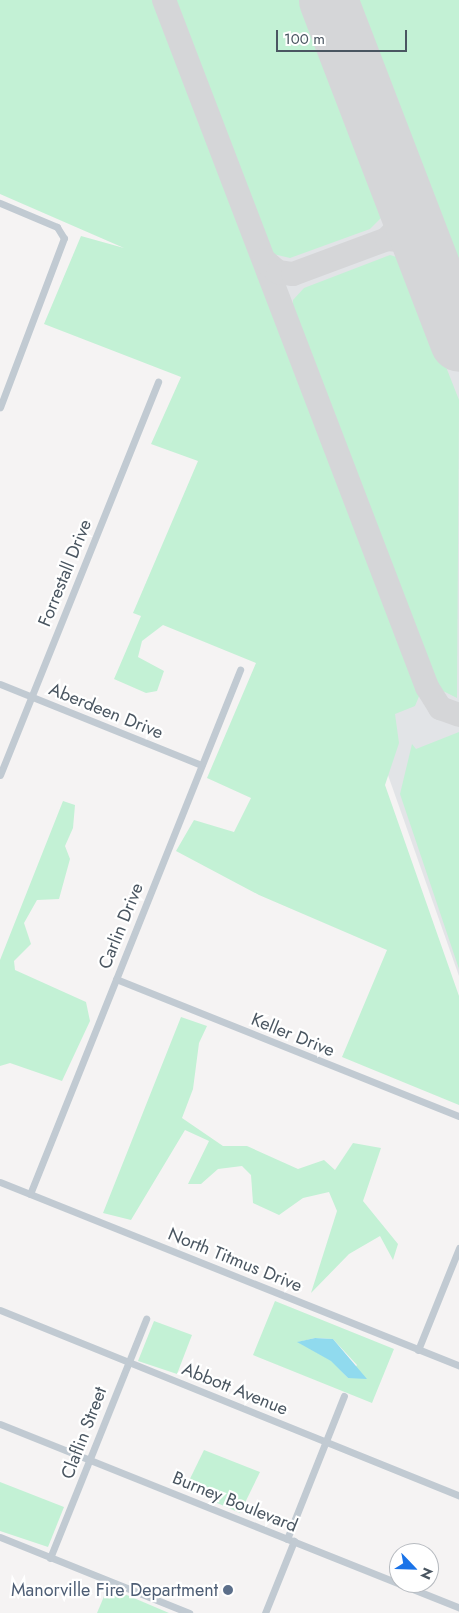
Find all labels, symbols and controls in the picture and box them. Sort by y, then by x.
scale bar [279,20,410,52]
text: 100 m [284,28,325,50]
street label: Forrestall Drive [34,516,96,630]
street label: Aberdeen Drive [46,678,166,744]
street label: Carlin Drive [94,880,148,972]
street label: Keller Drive [248,1008,338,1062]
street label: North Titmus Drive [165,1223,305,1297]
street label: Abbott Avenue [179,1358,291,1420]
street label: Claflin Street [57,1384,111,1482]
street label: Burney Boulevard [169,1467,301,1537]
north arrow [389,1543,439,1593]
text: N [415,1565,438,1583]
place label: Manorville Fire Department [11,1579,218,1601]
marker: Manorville Fire Department [222,1584,234,1596]

